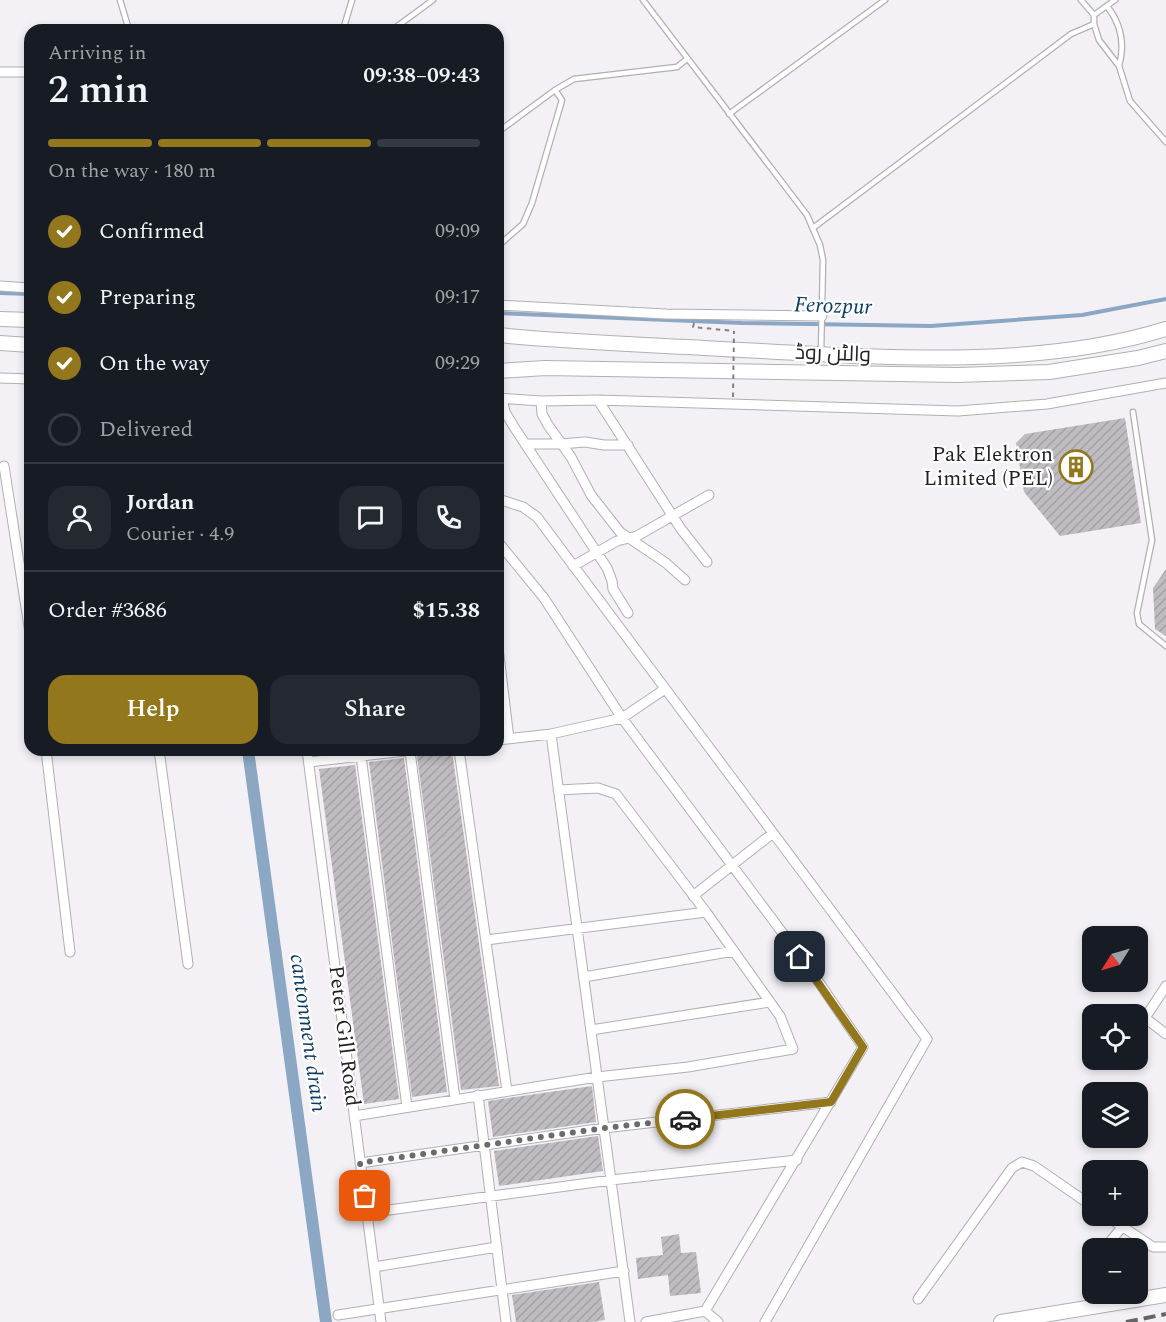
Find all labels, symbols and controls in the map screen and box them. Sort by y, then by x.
text: Arriving in [48,38,146,68]
text: 09:38–09:43 [363,59,480,92]
text: 2 min [48,61,149,120]
text: On the way · 180 m [48,156,216,186]
icon: check [48,215,81,248]
text: Confirmed [99,215,205,248]
text: 09:09 [435,216,480,246]
icon: check [48,281,81,314]
text: Preparing [99,281,196,314]
text: 09:17 [435,282,480,312]
water label: Ferozpur [793,288,873,324]
street label: والٹن روڈ [794,337,872,371]
icon: check [48,347,81,380]
text: On the way [99,347,210,380]
text: 09:29 [435,348,480,378]
text: Delivered [99,413,193,446]
place label: Pak Elektron Limited (PEL) [923,439,1053,495]
building icon: Pak Elektron Limited (PEL) [1058,449,1094,485]
button: person [48,486,111,549]
text: Jordan [126,486,194,519]
button: chat [339,486,402,549]
button: phone [417,486,480,549]
text: Courier · 4.9 [126,519,234,549]
text: Order #3686 [48,594,167,627]
text: $15.38 [412,594,480,627]
button: Help [48,675,258,744]
button: Share [270,675,480,744]
north arrow [1082,926,1148,992]
map controls [1082,926,1148,1304]
pin [774,931,825,982]
icon: home [783,940,816,973]
water label: cantonment drain [281,952,336,1115]
street label: Peter Gill Road [319,964,369,1108]
button: locate [1082,1004,1148,1070]
button: layers [1082,1082,1148,1148]
courier [655,1089,715,1149]
icon: car [669,1103,702,1136]
button: + [1082,1160,1148,1226]
pin [339,1170,390,1221]
icon: bag [348,1179,381,1212]
button: − [1082,1238,1148,1304]

